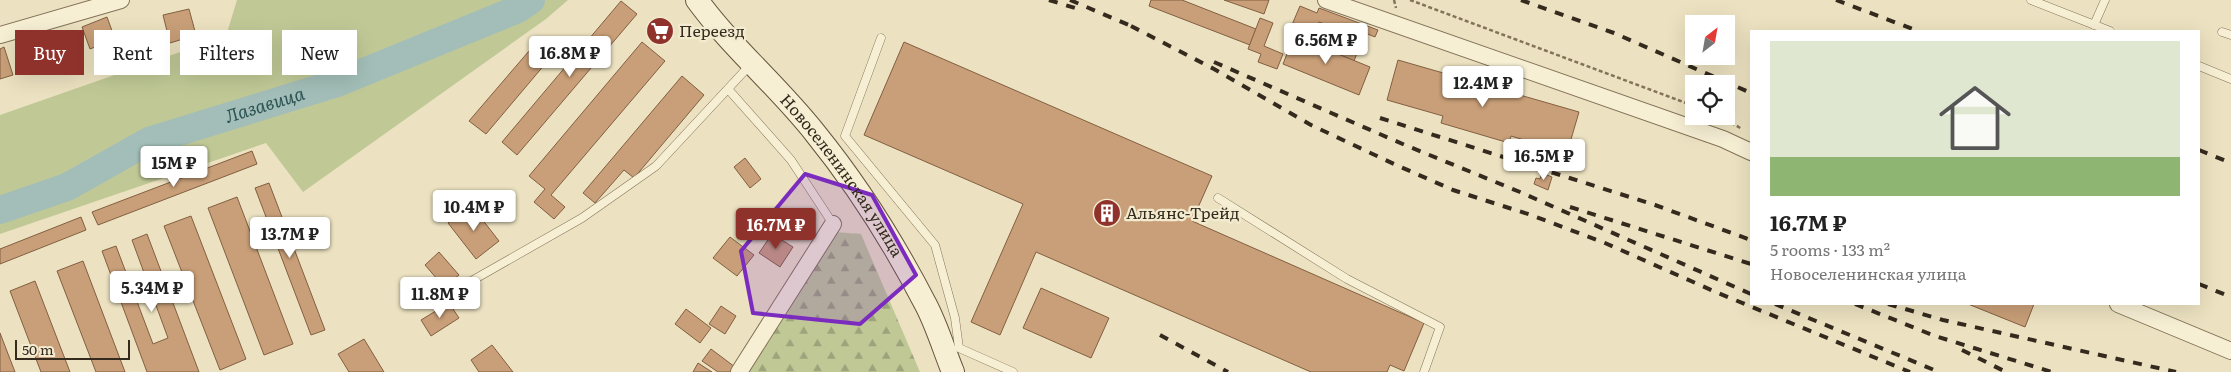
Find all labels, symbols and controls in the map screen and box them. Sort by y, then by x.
north arrow [1685,15,1735,65]
map controls [1685,15,1735,125]
supermarket icon: Переезд [645,16,675,46]
place label: Переезд [679,18,745,42]
pin: 6.56M ₽ [1280,22,1372,65]
text: 6.56M ₽ [1295,27,1357,51]
chip: Buy [15,30,84,75]
chip: Rent [94,30,170,75]
chip: Filters [180,30,272,75]
chip: New [282,30,357,75]
pin: 16.8M ₽ [524,36,616,78]
text: 16.8M ₽ [540,40,600,64]
pin: 12.4M ₽ [1437,66,1529,108]
text: 12.4M ₽ [1453,70,1513,94]
icon: home [1930,73,2020,163]
button: locate [1685,75,1735,125]
water label: Лазавица [221,79,308,129]
street label: Новоселенинская улица [775,88,910,261]
pin: 16.5M ₽ [1498,138,1590,181]
text: 16.5M ₽ [1514,143,1574,167]
pin: 15M ₽ [139,146,209,188]
text: 15M ₽ [151,150,197,174]
pin: 10.4M ₽ [428,190,520,232]
text: 10.4M ₽ [444,194,504,218]
building icon: Альянс-Трейд [1092,198,1122,228]
place label: Альянс-Трейд [1126,200,1240,224]
text: 16.7M ₽ [1770,206,1847,237]
pin: 16.7M ₽ [730,208,822,250]
text: 16.7M ₽ [747,212,805,236]
pin: 13.7M ₽ [244,216,336,259]
text: 13.7M ₽ [261,221,319,245]
text: 5 rooms · 133 m² [1770,237,1890,261]
text: Новоселенинская улица [1770,261,1966,285]
pin: 5.34M ₽ [106,270,198,313]
text: 5.34M ₽ [121,275,183,299]
pin: 11.8M ₽ [394,276,486,319]
text: 11.8M ₽ [411,281,469,305]
scale bar [15,337,130,360]
text: 50 m [22,339,54,359]

